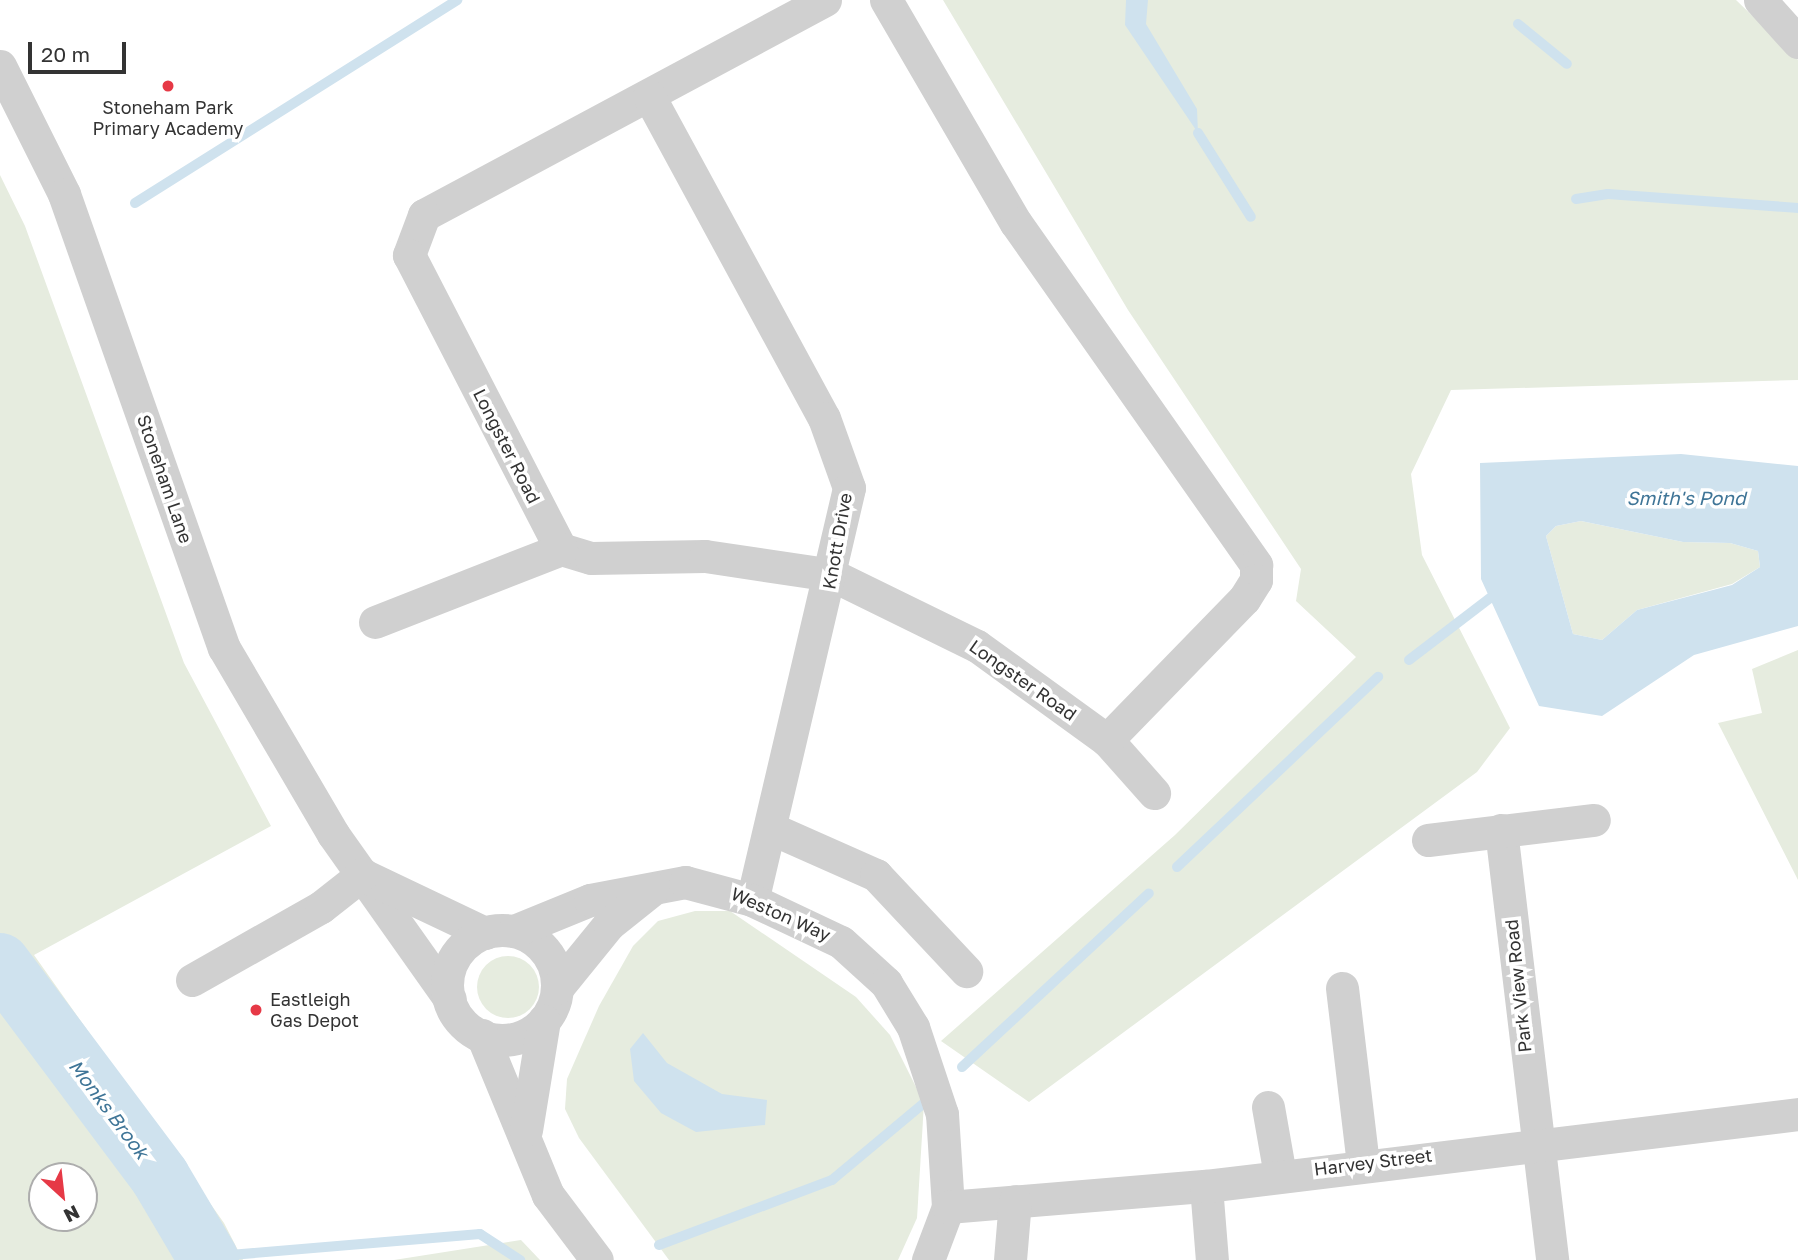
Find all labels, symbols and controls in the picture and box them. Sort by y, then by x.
scale bar [32,28,130,72]
text: 20 m [41,41,90,67]
marker: Stoneham Park Primary Academy [160,78,176,94]
place label: Stoneham Park Primary Academy [93,97,243,140]
street label: Longster Road [469,385,545,507]
street label: Stoneham Lane [133,412,197,546]
water label: Smith's Pond [1626,487,1746,509]
street label: Knott Drive [818,491,856,591]
street label: Longster Road [965,635,1081,725]
street label: Weston Way [728,882,834,946]
street label: Park View Road [1500,918,1536,1054]
place label: Eastleigh Gas Depot [270,989,359,1032]
marker: Eastleigh Gas Depot [248,1002,264,1018]
water label: Monks Brook [64,1055,154,1163]
street label: Harvey Street [1313,1144,1433,1180]
north arrow [28,1162,98,1232]
text: N [60,1201,84,1228]

